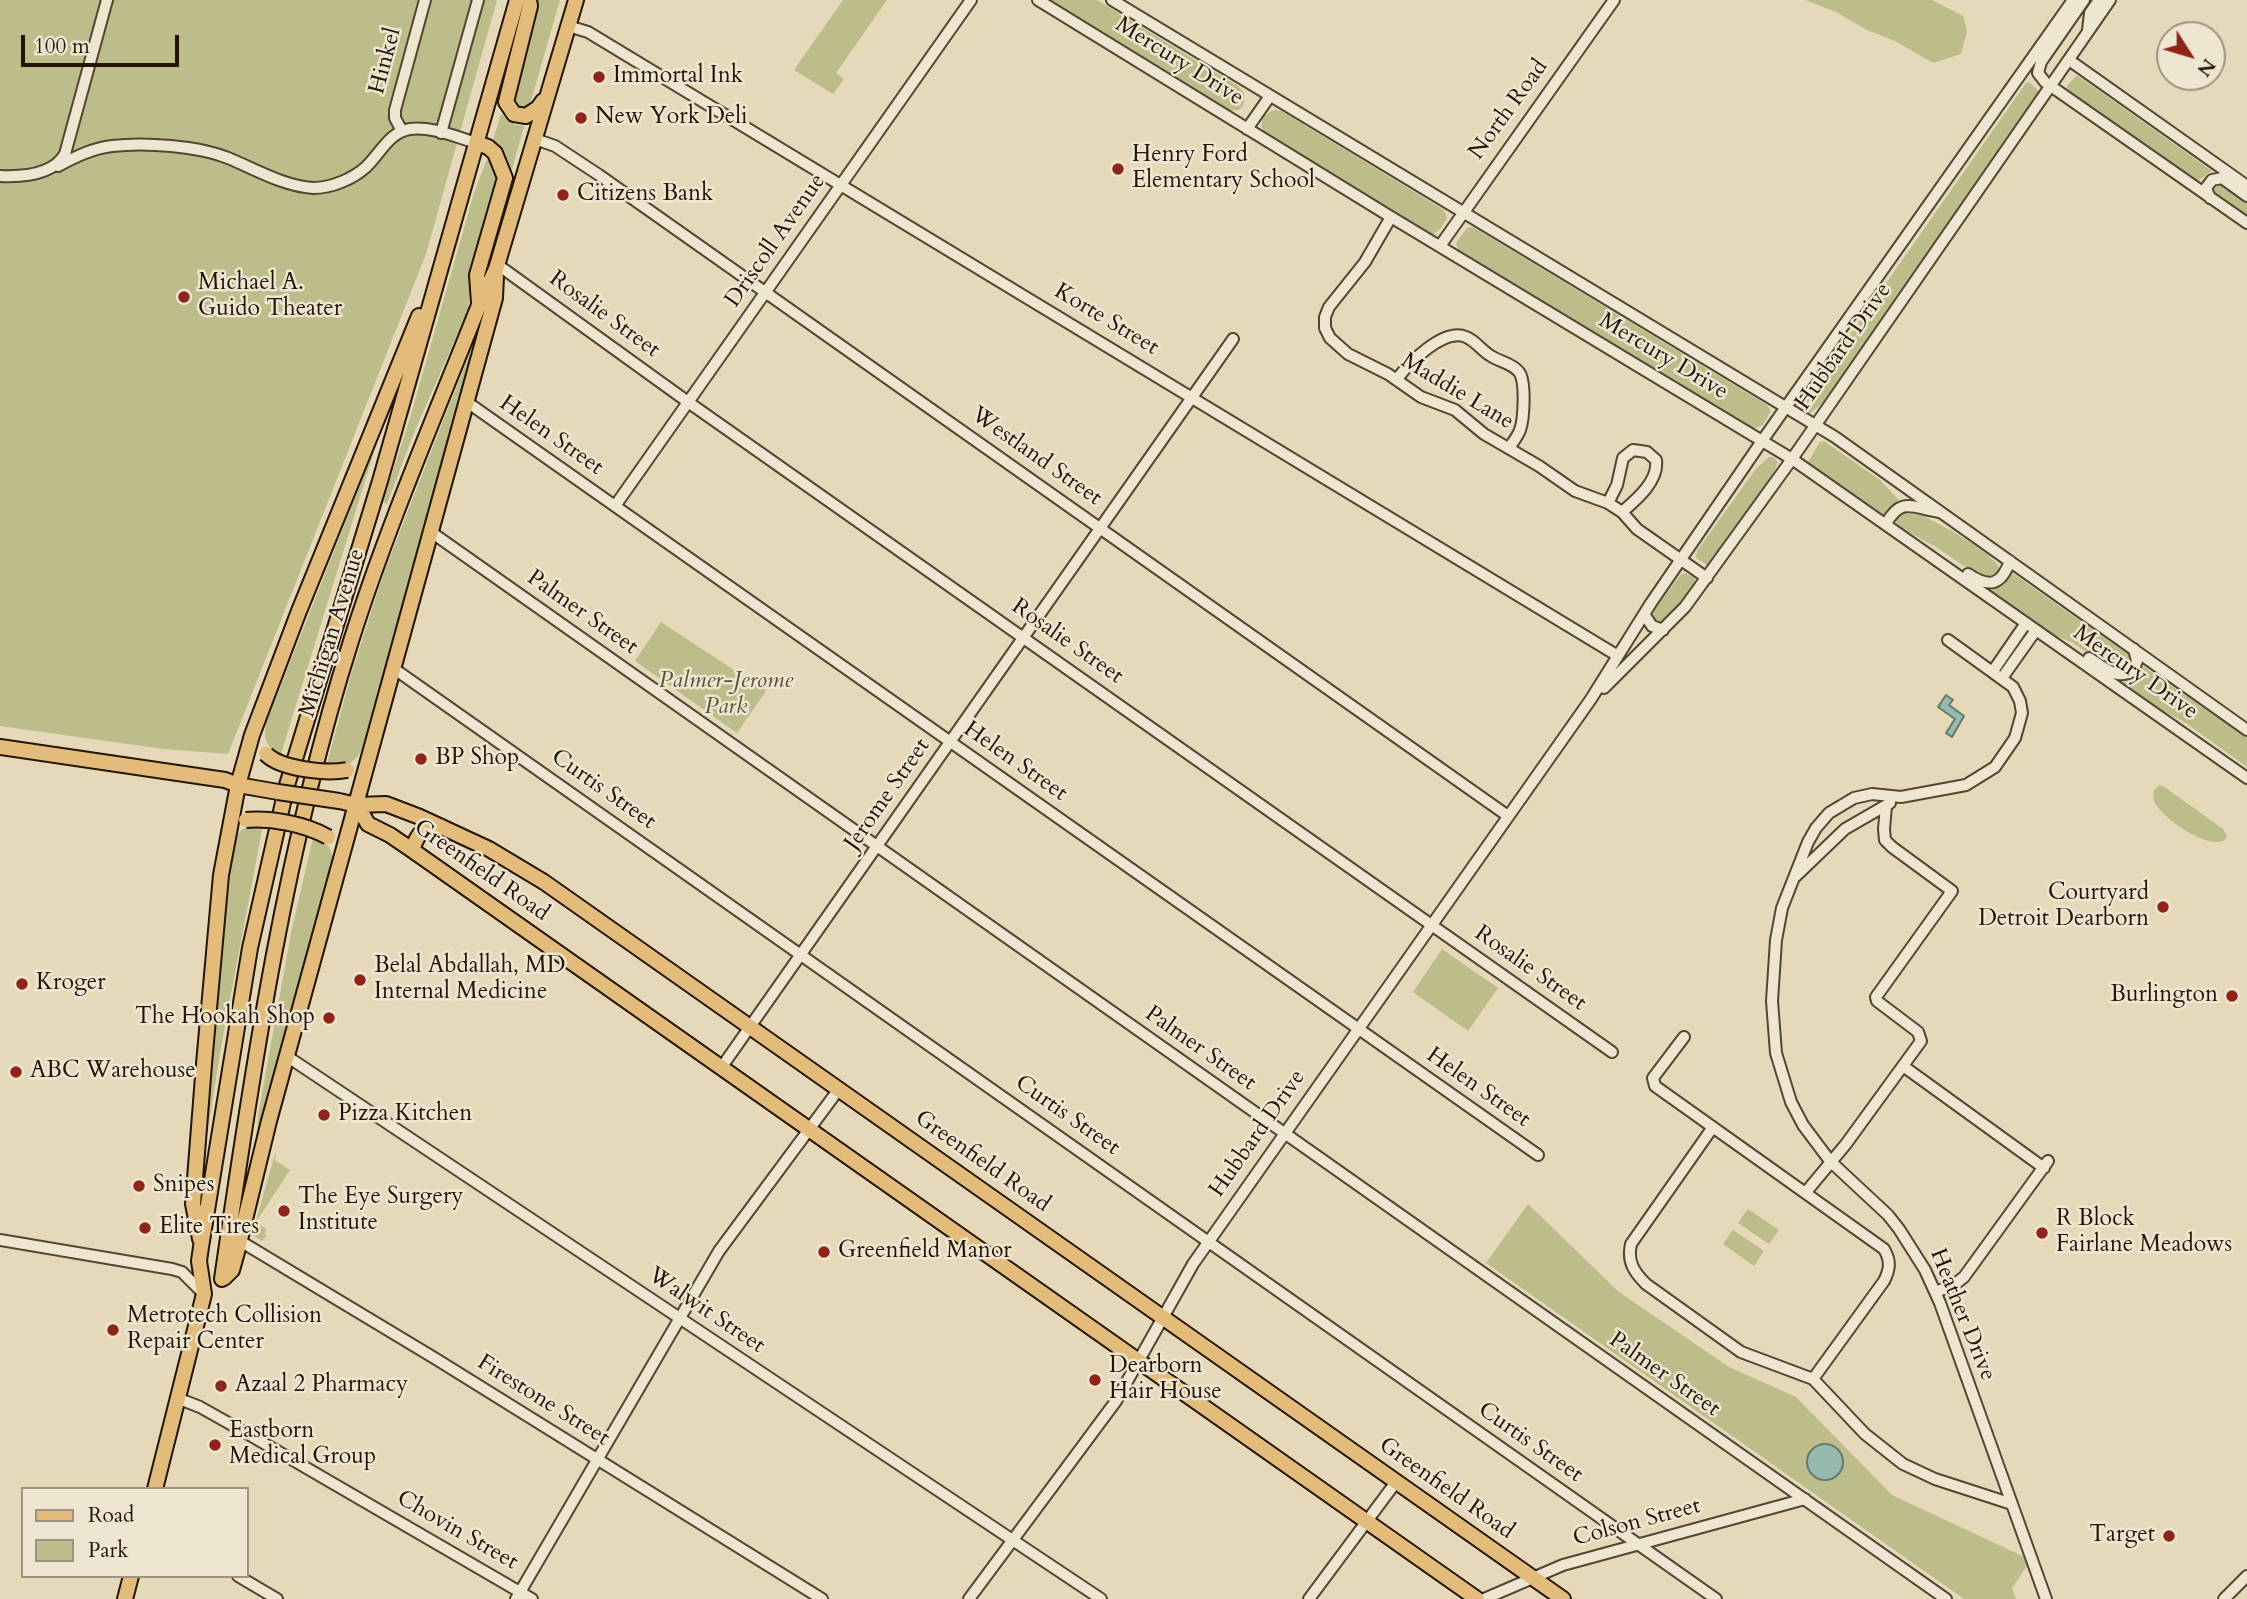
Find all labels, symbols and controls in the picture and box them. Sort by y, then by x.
street label: Mercury Drive [1110,12,1248,112]
scale bar [24,21,182,65]
north arrow [2156,21,2226,91]
street label: Hinkel [364,25,408,97]
text: 100 m [34,32,90,61]
text: N [2191,53,2222,82]
street label: North Road [1463,55,1555,165]
place label: Immortal Ink [613,63,743,91]
marker: Immortal Ink [591,69,607,85]
place label: New York Deli [595,104,748,132]
marker: New York Deli [573,110,589,126]
place label: Henry Ford Elementary School [1132,142,1315,196]
marker: Henry Ford Elementary School [1110,161,1126,177]
street label: Driscoll Avenue [720,169,832,313]
place label: Citizens Bank [577,181,713,209]
marker: Citizens Bank [555,187,571,203]
street label: Rosalie Street [543,266,665,364]
place label: Michael A. Guido Theater [198,270,342,324]
street label: Korte Street [1049,278,1163,362]
street label: Hubbard Drive [1790,278,1898,416]
marker: Michael A. Guido Theater [176,289,192,305]
street label: Mercury Drive [1593,308,1733,406]
street label: Maddie Lane [1396,348,1518,436]
street label: Helen Street [494,390,608,482]
street label: Westland Street [965,402,1107,512]
street label: Michigan Avenue [294,546,372,720]
street label: Palmer Street [521,565,643,661]
street label: Rosalie Street [1006,593,1128,691]
street label: Mercury Drive [2067,620,2203,726]
park label: Palmer-Jerome Park [659,668,793,722]
street label: Helen Street [958,716,1072,808]
street label: Jerome Street [839,734,937,856]
street label: Curtis Street [545,744,661,836]
place label: BP Shop [435,745,519,773]
marker: BP Shop [413,751,429,767]
street label: Greenfield Road [408,814,554,928]
place label: Courtyard Detroit Dearborn [1978,880,2149,934]
marker: Courtyard Detroit Dearborn [2155,899,2171,915]
street label: Rosalie Street [1469,920,1591,1018]
place label: Belal Abdallah, MD Internal Medicine [374,953,565,1007]
place label: Kroger [36,970,106,998]
marker: Belal Abdallah, MD Internal Medicine [352,972,368,988]
marker: Kroger [14,976,30,992]
place label: Burlington [2110,982,2218,1010]
marker: Burlington [2224,988,2240,1004]
street label: Palmer Street [1139,1001,1261,1097]
place label: The Hookah Shop [135,1004,315,1032]
marker: The Hookah Shop [321,1010,337,1026]
street label: Helen Street [1421,1042,1535,1134]
place label: ABC Warehouse [30,1058,196,1086]
marker: ABC Warehouse [8,1064,24,1080]
street label: Hubbard Drive [1204,1065,1312,1203]
street label: Curtis Street [1009,1070,1125,1162]
place label: Pizza Kitchen [338,1101,472,1129]
street label: Greenfield Road [909,1105,1055,1219]
marker: Pizza Kitchen [316,1107,332,1123]
place label: Snipes [153,1172,214,1200]
marker: Snipes [131,1178,147,1194]
place label: The Eye Surgery Institute [298,1184,463,1238]
marker: The Eye Surgery Institute [276,1203,292,1219]
place label: R Block Fairlane Meadows [2056,1206,2232,1260]
place label: Elite Tires [159,1214,259,1242]
marker: Elite Tires [137,1220,153,1236]
marker: R Block Fairlane Meadows [2034,1225,2050,1241]
place label: Greenfield Manor [838,1238,1012,1266]
marker: Greenfield Manor [816,1244,832,1260]
street label: Heather Drive [1923,1245,2001,1385]
street label: Walwit Street [642,1262,770,1360]
place label: Metrotech Collision Repair Center [127,1303,322,1357]
marker: Metrotech Collision Repair Center [105,1322,121,1338]
street label: Palmer Street [1603,1327,1725,1423]
street label: Firestone Street [472,1349,614,1453]
place label: Dearborn Hair House [1109,1353,1222,1407]
place label: Azaal 2 Pharmacy [235,1372,408,1400]
marker: Dearborn Hair House [1087,1372,1103,1388]
marker: Azaal 2 Pharmacy [213,1378,229,1394]
street label: Curtis Street [1472,1397,1588,1489]
place label: Eastborn Medical Group [229,1418,376,1472]
street label: Greenfield Road [1373,1432,1519,1546]
marker: Eastborn Medical Group [207,1437,223,1453]
street label: Chovin Street [392,1485,522,1577]
legend [21,1487,248,1578]
street label: Colson Street [1570,1493,1704,1553]
text: Road [88,1501,134,1530]
place label: Target [2089,1522,2155,1550]
marker: Target [2161,1528,2177,1544]
text: Park [88,1536,128,1565]

